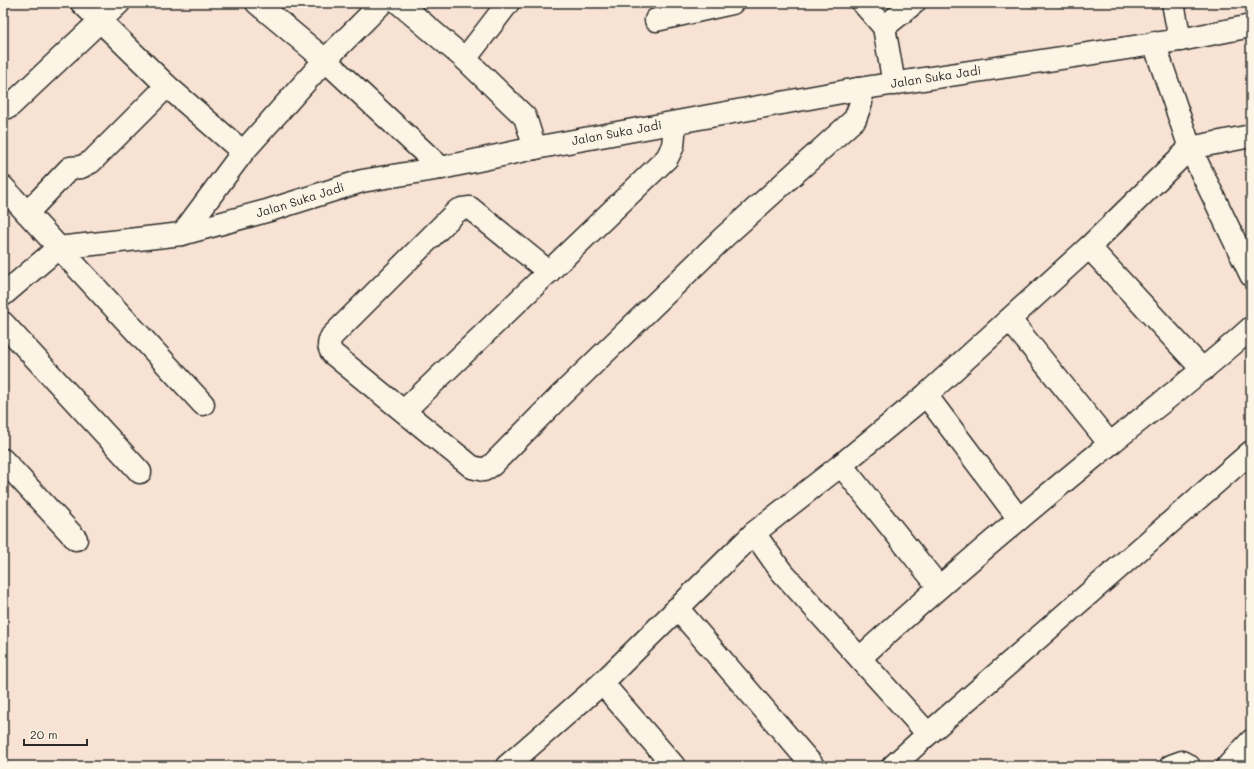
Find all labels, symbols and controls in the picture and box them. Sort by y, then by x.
street label: Jalan Suka Jadi [889,61,982,91]
street label: Jalan Suka Jadi [570,116,663,148]
street label: Jalan Suka Jadi [254,178,346,220]
scale bar [24,721,87,747]
text: 20 m [30,726,58,742]

